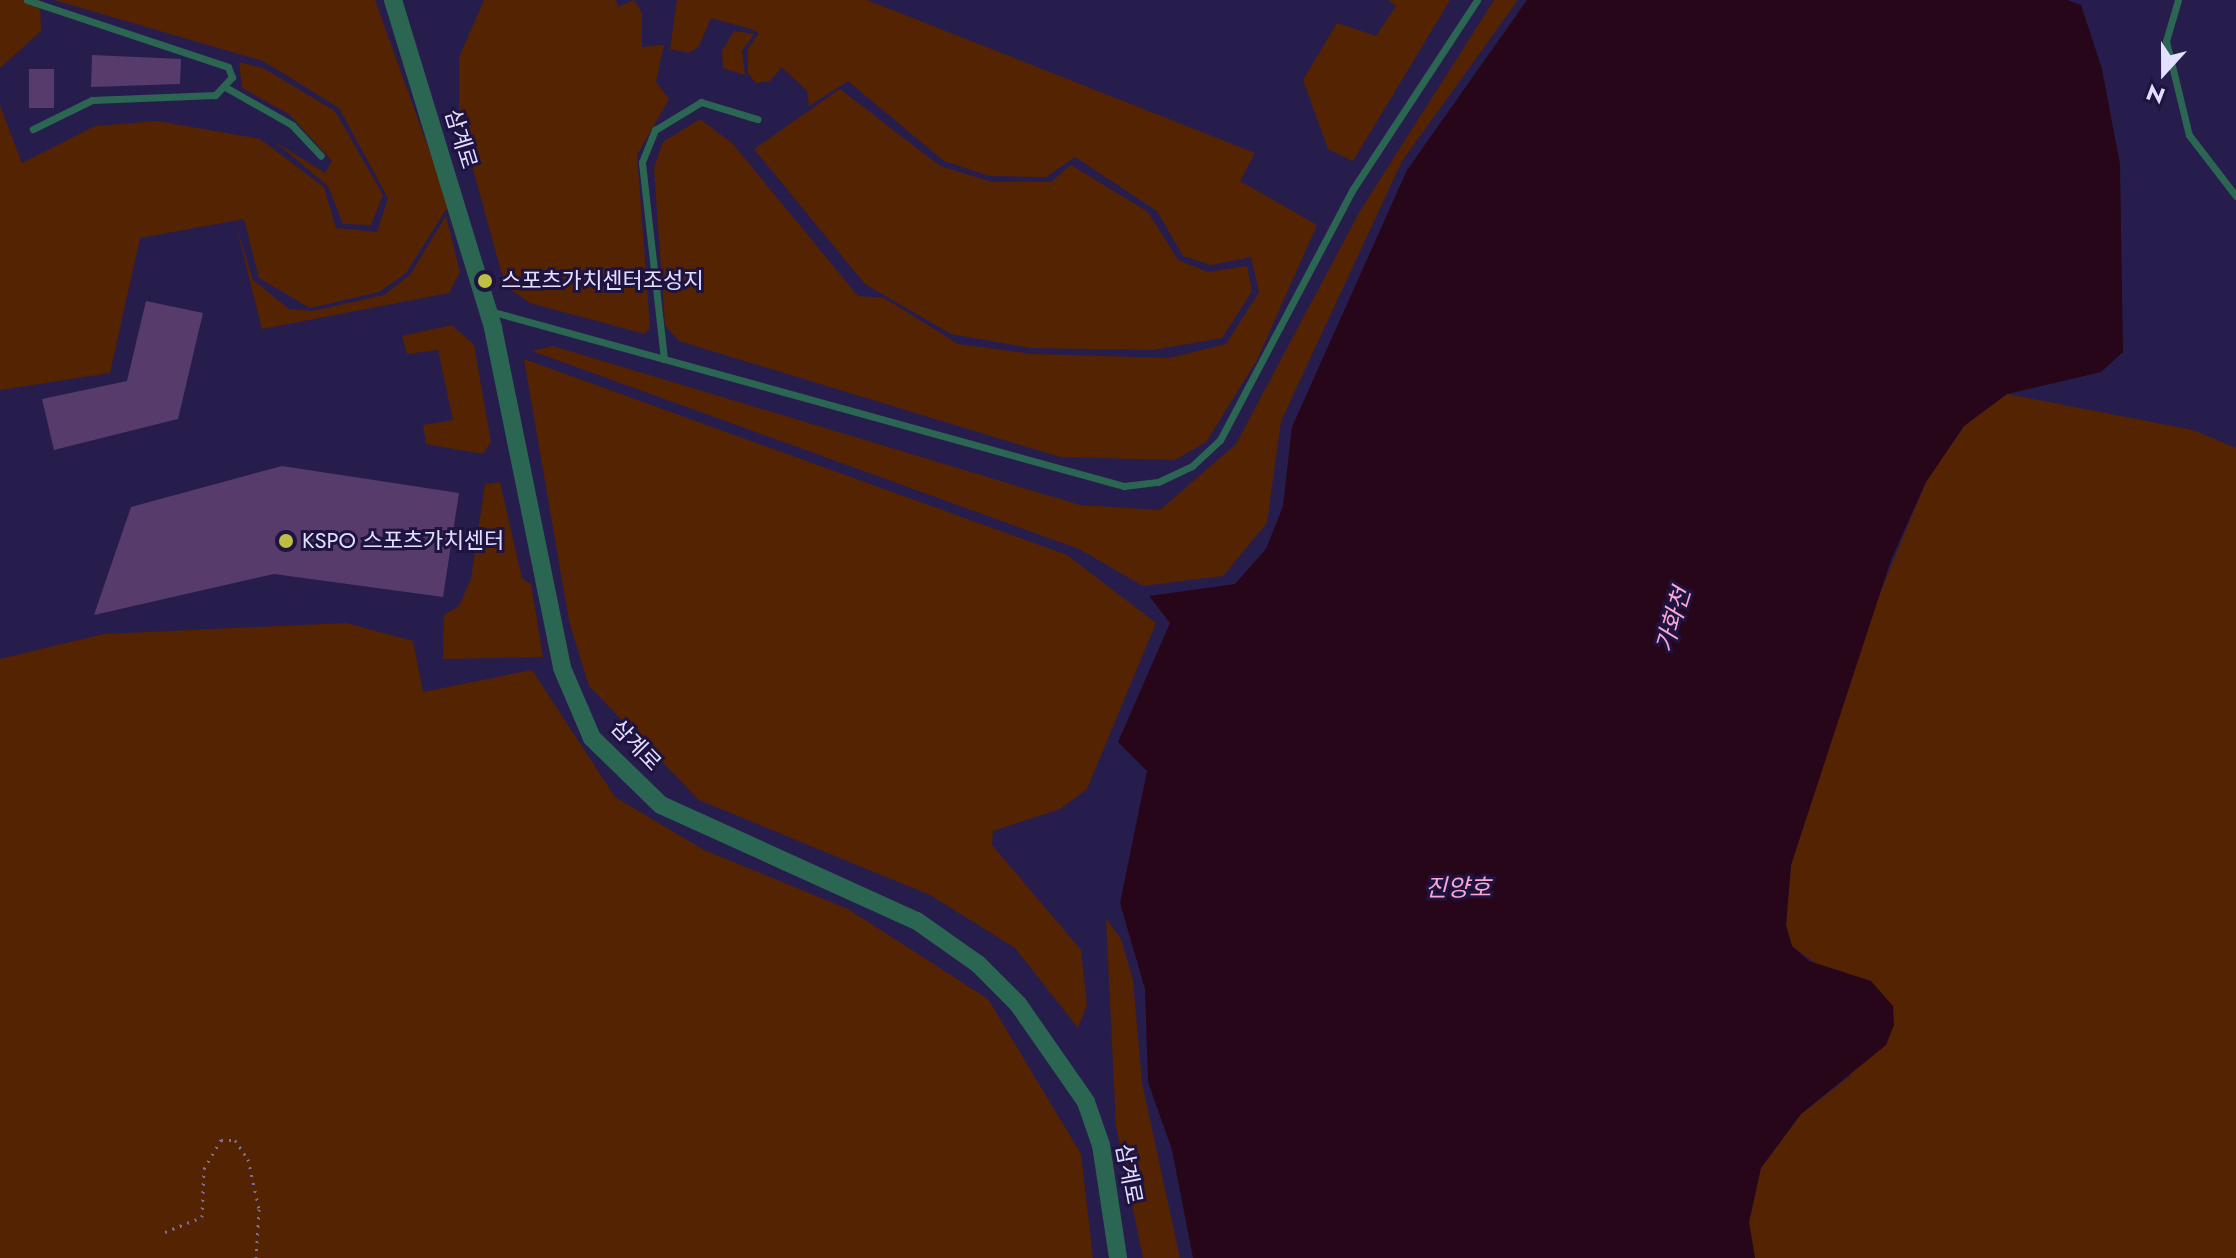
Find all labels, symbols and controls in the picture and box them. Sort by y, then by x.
north arrow [2124,32,2204,112]
text: N [2142,76,2169,112]
street label: 삼계로 [440,106,482,172]
place label: 스포츠가치센터조성지 [501,268,703,294]
marker: 스포츠가치센터조성지 [476,272,494,290]
place label: KSPO 스포츠가치센터 [302,528,504,554]
marker: KSPO 스포츠가치센터 [277,532,295,550]
water label: 가화천 [1650,584,1696,656]
street label: 삼계로 [605,714,667,776]
water label: 진양호 [1425,874,1491,902]
street label: 삼계로 [1110,1142,1148,1206]

